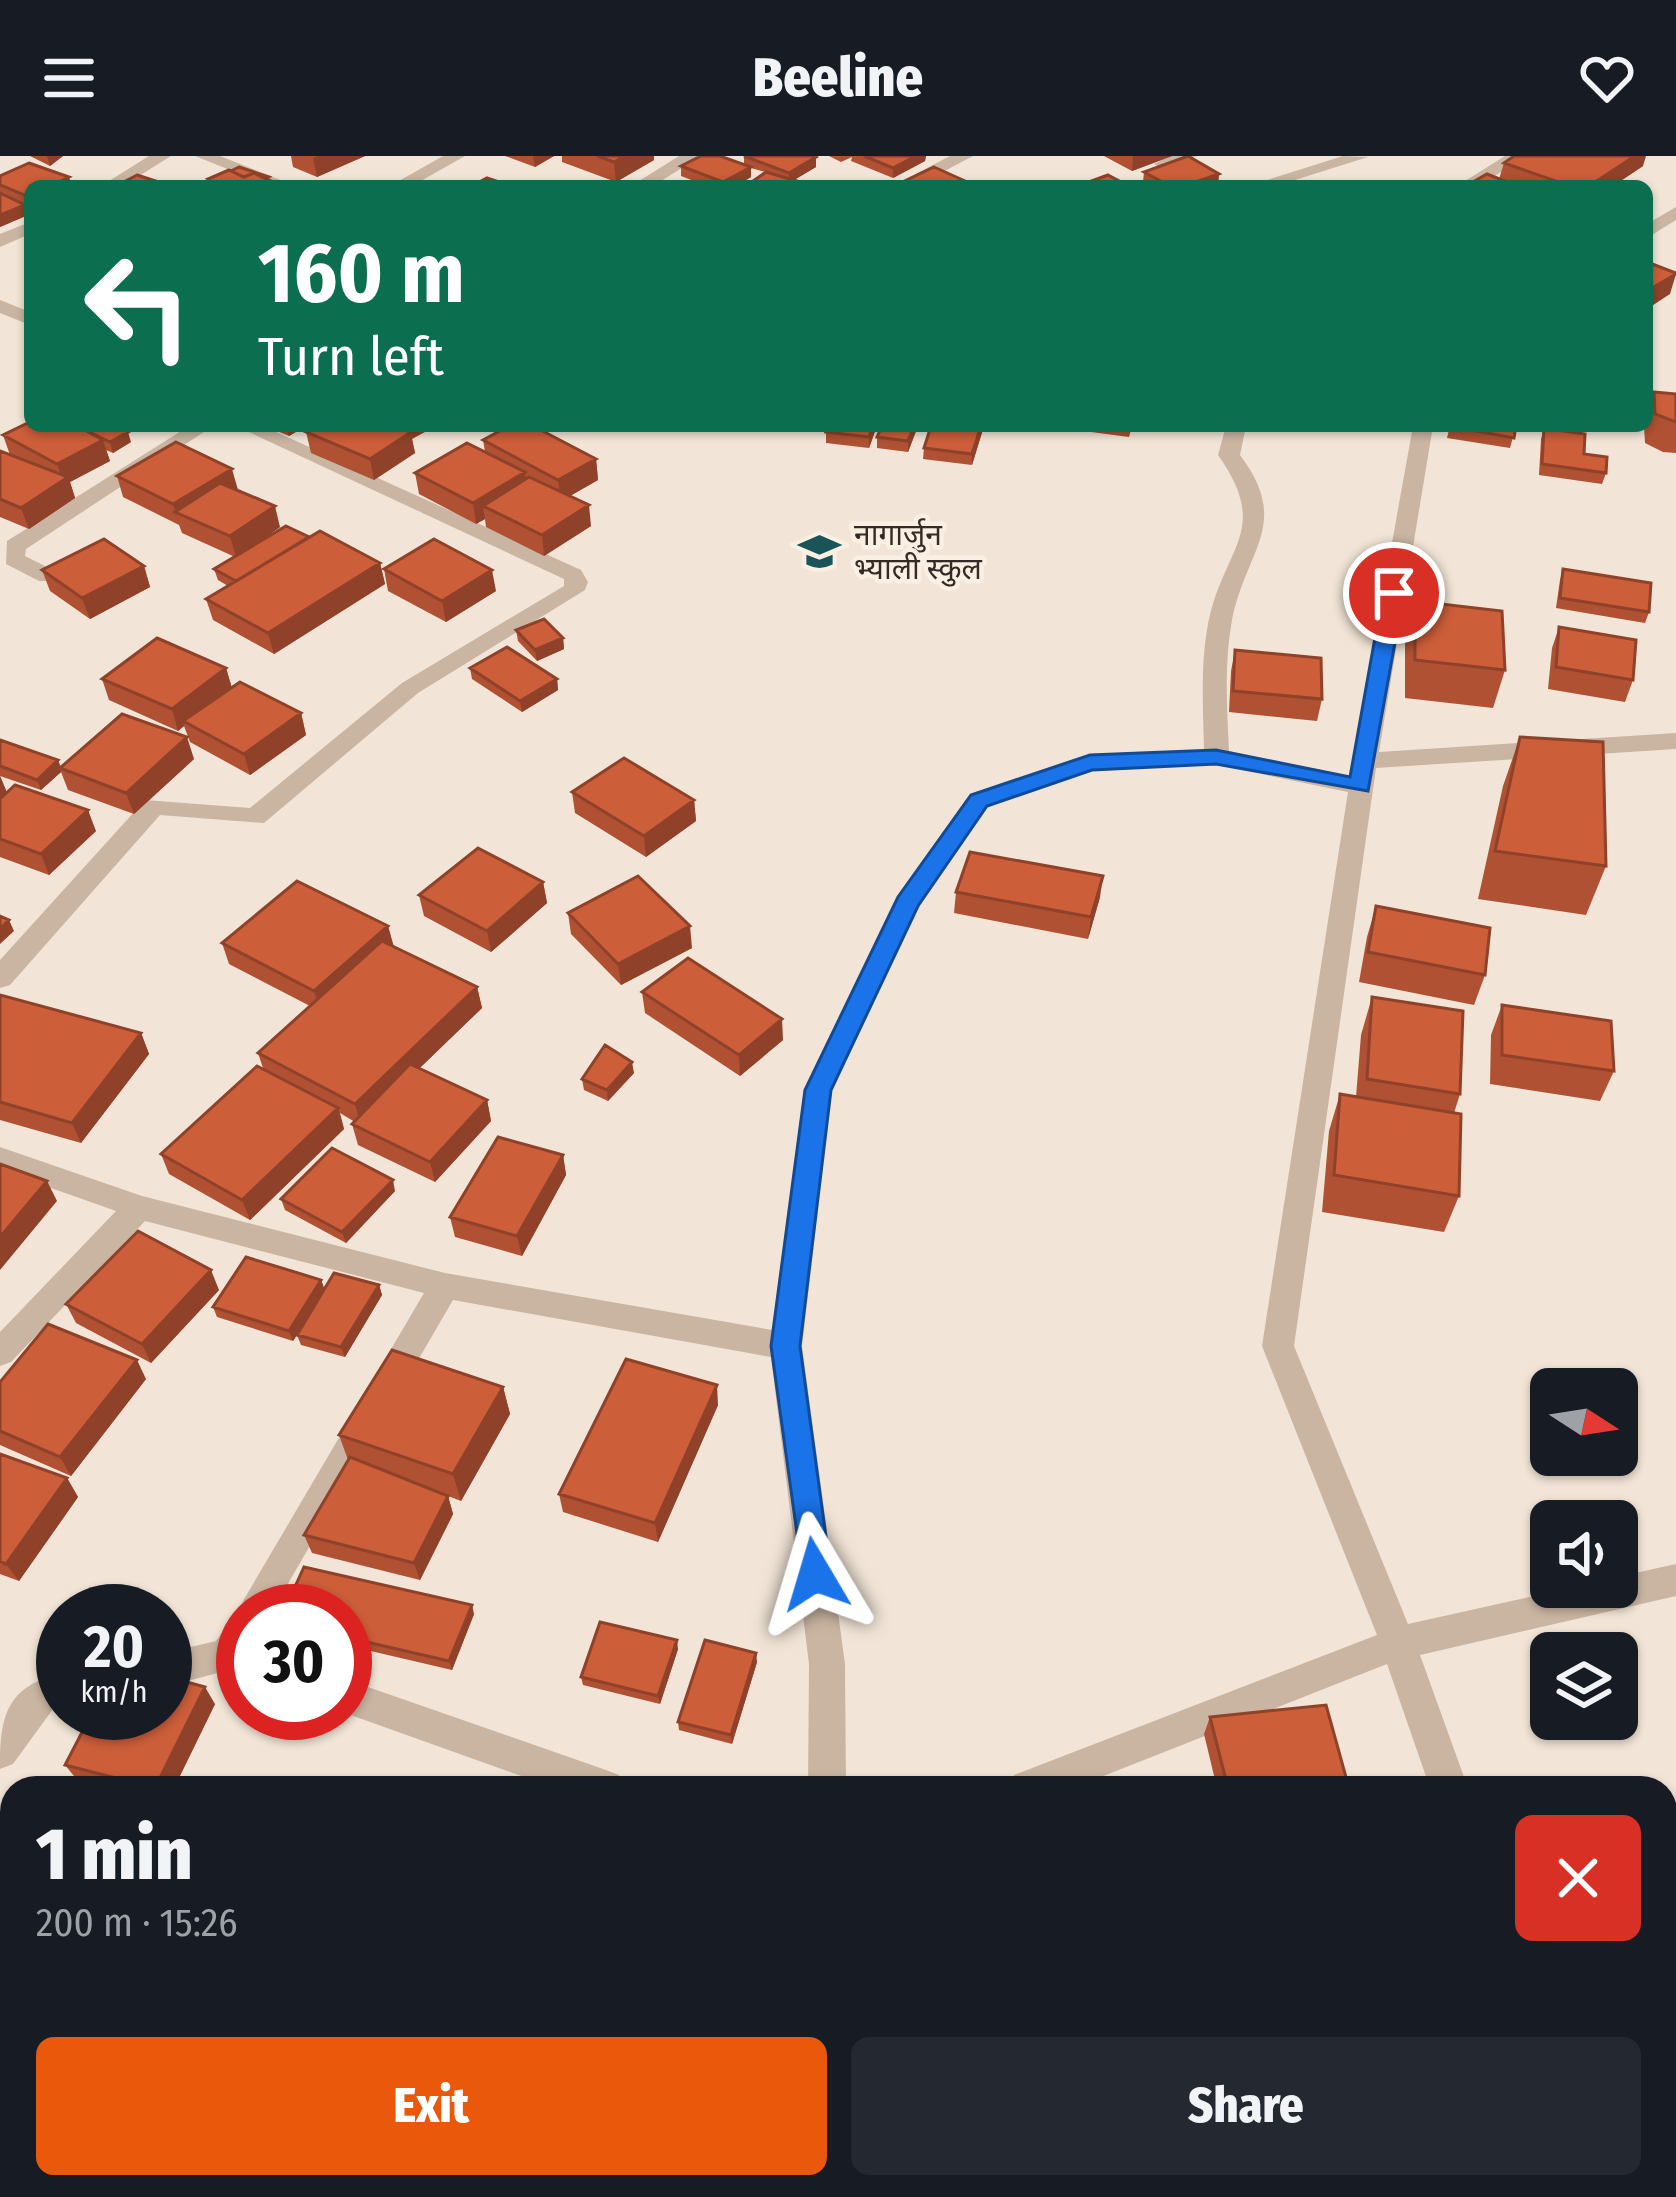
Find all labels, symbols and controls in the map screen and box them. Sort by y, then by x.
icon: menu [36,45,102,111]
icon: heart [1574,45,1640,111]
text: Beeline [753,46,923,110]
text: 160 m [258,223,465,324]
icon: left [60,228,216,384]
text: Turn left [258,325,444,389]
place label: नागार्जुन भ्याली स्कुल [854,517,983,587]
school or university icon: नागार्जुन भ्याली स्कुल [797,529,843,575]
pin [1343,542,1445,644]
icon: arrive [1361,560,1427,626]
north arrow [1530,1368,1638,1476]
map controls [1530,1368,1638,1740]
button: sound [1530,1500,1638,1608]
position arrow [752,1511,878,1637]
speed limit sign: 30 [216,1584,372,1740]
text: 20 [84,1611,144,1683]
button: layers [1530,1632,1638,1740]
text: km/h [81,1674,147,1710]
text: 1 min [36,1812,193,1898]
button: close [1515,1815,1641,1941]
text: 200 m · 15:26 [36,1900,238,1946]
button: Exit [36,2037,827,2175]
button: Share [851,2037,1641,2175]

